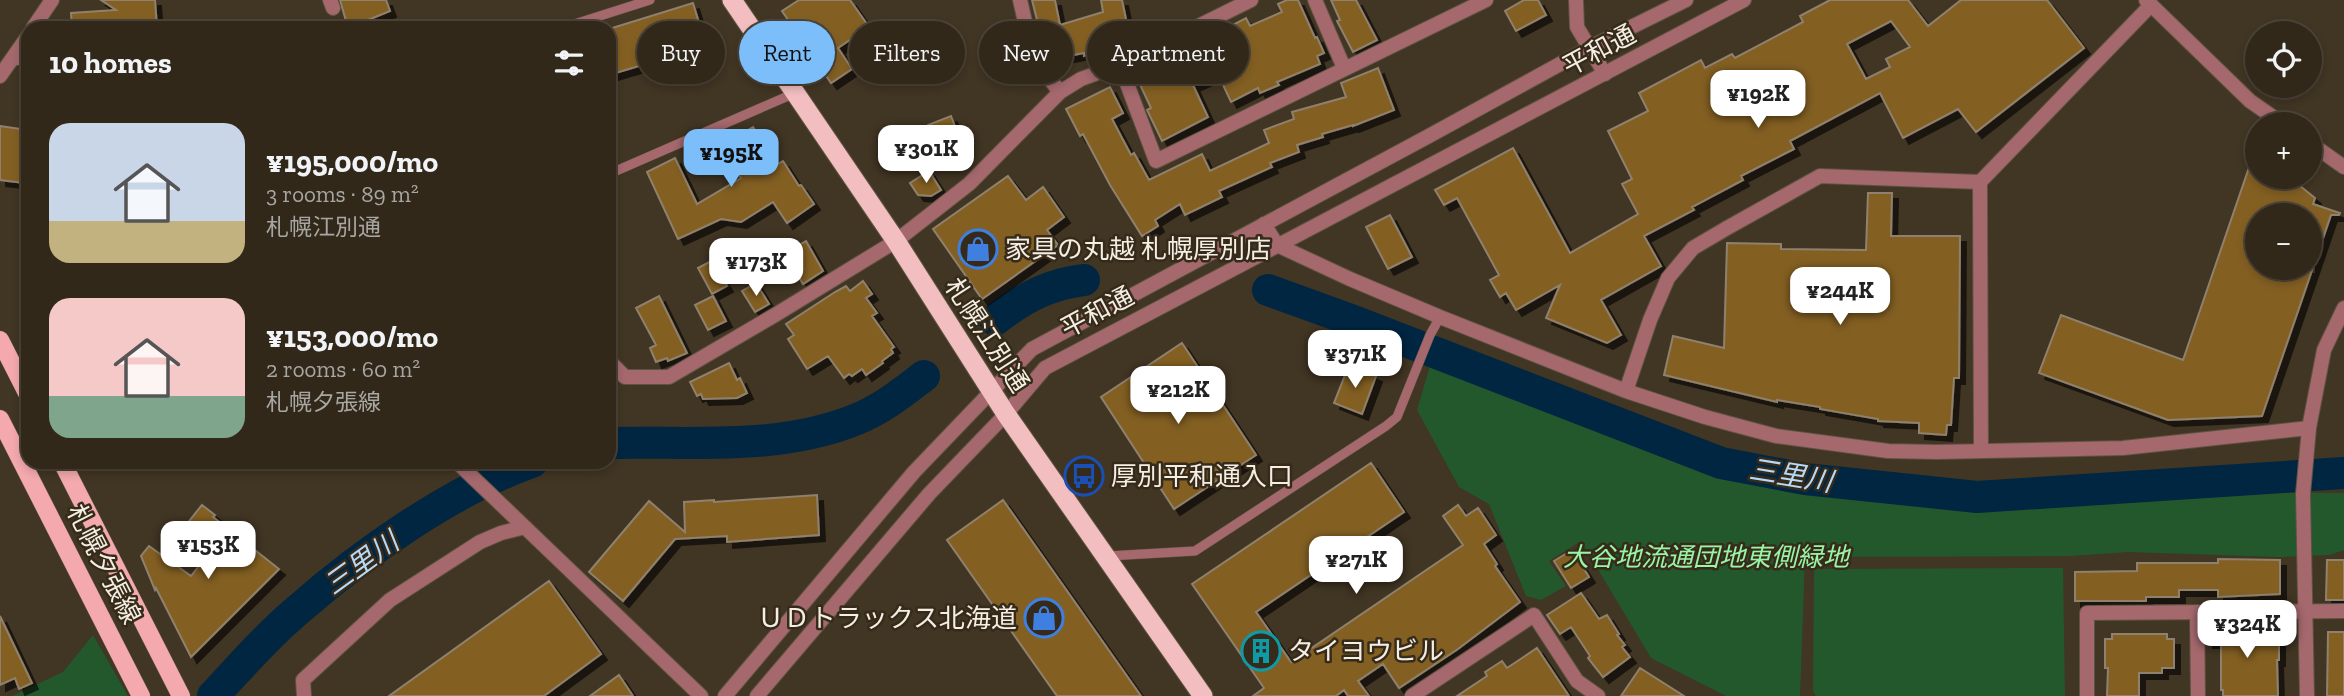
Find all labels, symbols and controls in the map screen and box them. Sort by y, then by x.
street label: 平和通 [1557,18,1641,82]
chip: Buy [637,21,725,84]
chip: Rent [739,21,835,84]
chip: Filters [849,21,965,84]
chip: New [979,21,1073,84]
chip: Apartment [1087,21,1249,84]
map controls [2245,21,2322,280]
button: locate [2245,21,2322,98]
icon: filters [550,44,588,82]
text: 10 homes [49,45,172,81]
pin: ¥192K [1709,71,1807,130]
text: ¥192K [1726,79,1790,107]
button: + [2245,112,2322,189]
pin: ¥301K [877,125,975,185]
pin: ¥195K [682,130,780,189]
text: ¥301K [894,134,958,162]
text: ¥195K [700,138,762,166]
text: ¥195,000/mo [266,144,438,180]
icon: home [105,151,189,235]
text: 3 rooms · 89 m² [266,180,419,208]
button: − [2245,203,2322,280]
text: 札幌江別通 [266,213,381,241]
shop icon: 家具の丸越 札幌厚別店 [957,228,999,270]
place label: 家具の丸越 札幌厚別店 [1005,233,1271,265]
pin: ¥173K [707,238,805,298]
text: ¥173K [725,247,787,275]
pin: ¥244K [1791,268,1889,327]
street label: 札幌江別通 [938,272,1036,398]
text: ¥244K [1806,276,1874,304]
street label: 平和通 [1055,280,1139,344]
text: ¥153,000/mo [266,319,438,355]
icon: home [105,326,189,410]
pin: ¥371K [1306,330,1404,390]
text: ¥371K [1324,339,1386,367]
text: 2 rooms · 60 m² [266,355,420,383]
pin: ¥212K [1129,366,1227,426]
text: ¥212K [1146,375,1210,403]
text: 札幌夕張線 [266,388,381,416]
water label: 三里川 [1747,453,1838,499]
bus stop icon: 厚別平和通入口 [1063,455,1105,497]
place label: 厚別平和通入口 [1111,460,1293,492]
street label: 札幌夕張線 [60,499,148,629]
pin: ¥153K [159,522,257,581]
water label: 三里川 [318,524,407,601]
text: ¥153K [177,530,239,558]
pin: ¥271K [1307,536,1405,596]
park label: 大谷地流通団地東側緑地 [1563,541,1852,573]
text: ¥271K [1325,545,1387,573]
shop icon: ＵＤトラックス北海道 [1023,597,1065,639]
pin: ¥324K [2198,600,2296,660]
place label: ＵＤトラックス北海道 [758,602,1017,634]
text: ¥324K [2214,609,2280,637]
building icon: タイヨウビル [1240,630,1282,672]
place label: タイヨウビル [1288,635,1444,667]

